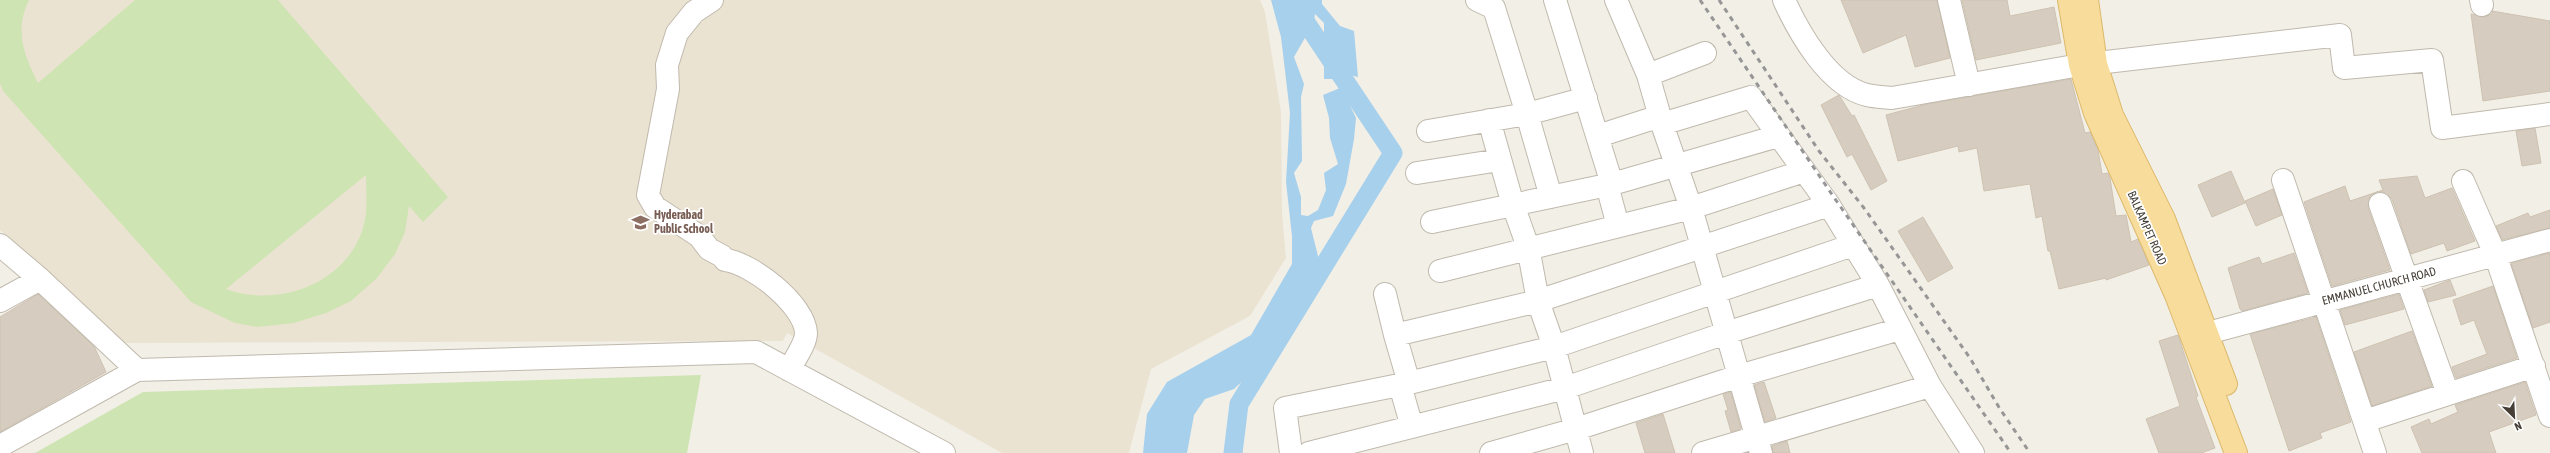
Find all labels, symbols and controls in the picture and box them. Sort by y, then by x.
street label: BALKAMPET ROAD [2124,189,2170,267]
place label: Hyderabad Public School [654,208,714,236]
school or university icon: Hyderabad Public School [631,212,651,232]
street label: EMMANUEL CHURCH ROAD [2320,264,2438,308]
north arrow [2494,397,2534,437]
text: N [2513,419,2523,433]

